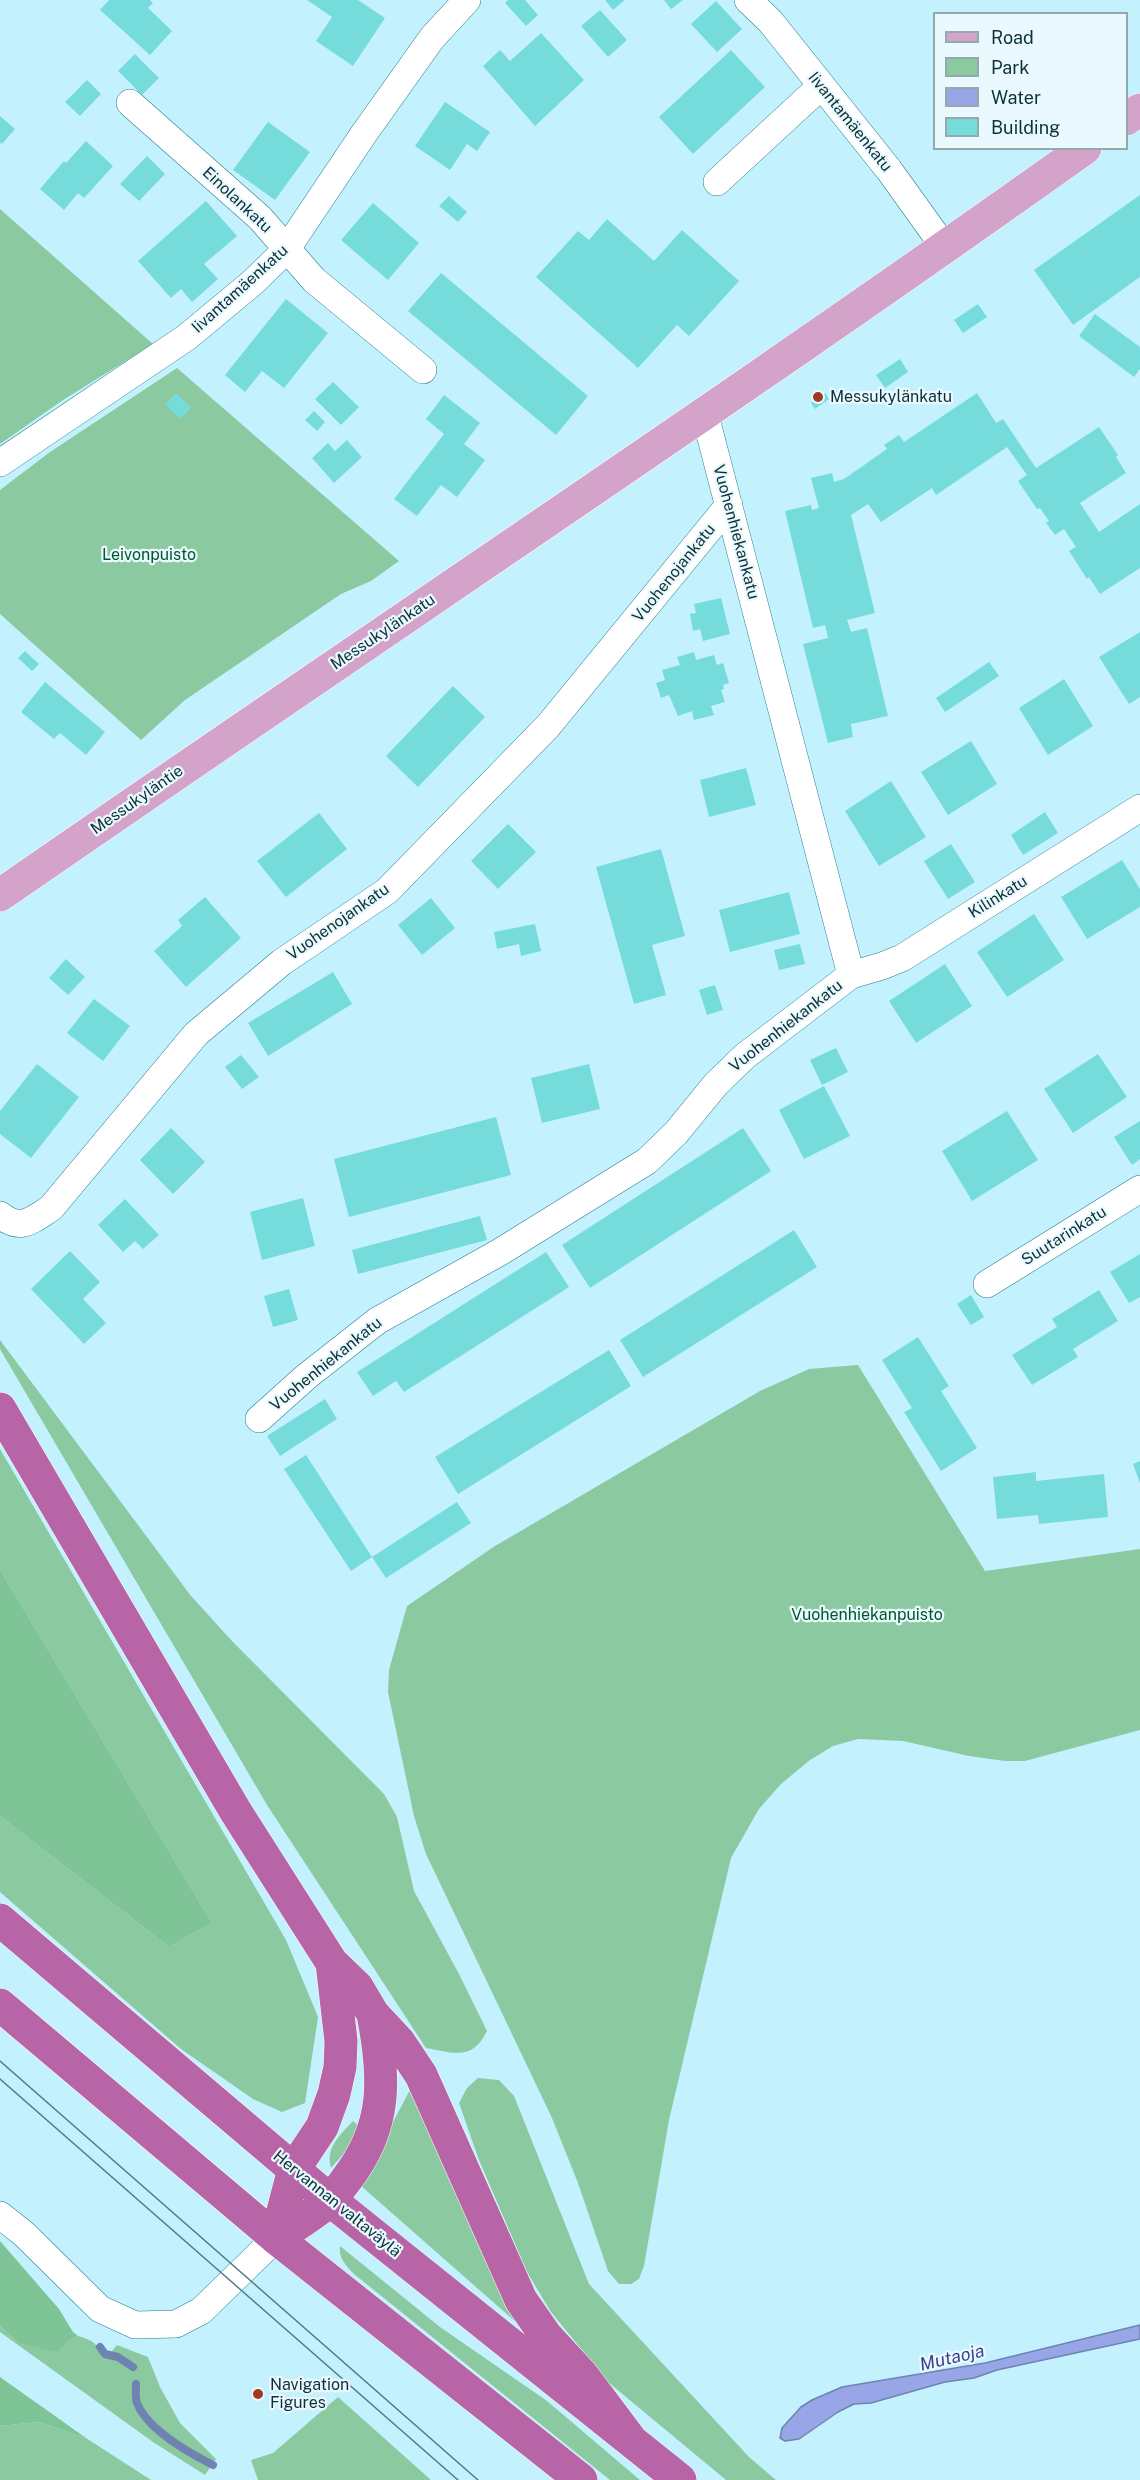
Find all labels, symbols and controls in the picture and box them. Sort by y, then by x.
legend [933,12,1128,150]
text: Road [991,27,1034,48]
text: Park [991,57,1029,78]
street label: Iivantamäenkatu [804,68,896,176]
text: Water [991,87,1041,108]
text: Building [991,117,1060,138]
street label: Einolankatu [198,163,276,237]
street label: Iivantamäenkatu [188,241,292,337]
place label: Messukylänkatu [830,387,952,407]
marker: Messukylänkatu [811,390,825,404]
street label: Vuohenhiekankatu [709,463,763,601]
street label: Vuohenojankatu [629,520,719,626]
park label: Leivonpuisto [102,545,196,565]
street label: Messukylänkatu [327,590,439,674]
street label: Messukyläntie [87,761,187,839]
street label: Kilinkatu [965,871,1031,923]
street label: Vuohenojankatu [283,880,393,964]
street label: Vuohenhiekankatu [726,976,846,1076]
street label: Suutarinkatu [1018,1202,1110,1270]
street label: Vuohenhiekankatu [266,1313,386,1415]
park label: Vuohenhiekanpuisto [791,1605,943,1625]
street label: Hervannan valtaväylä [269,2146,405,2262]
water label: Mutaoja [918,2340,986,2376]
place label: Navigation Figures [270,2375,349,2413]
marker: Navigation Figures [251,2387,265,2401]

